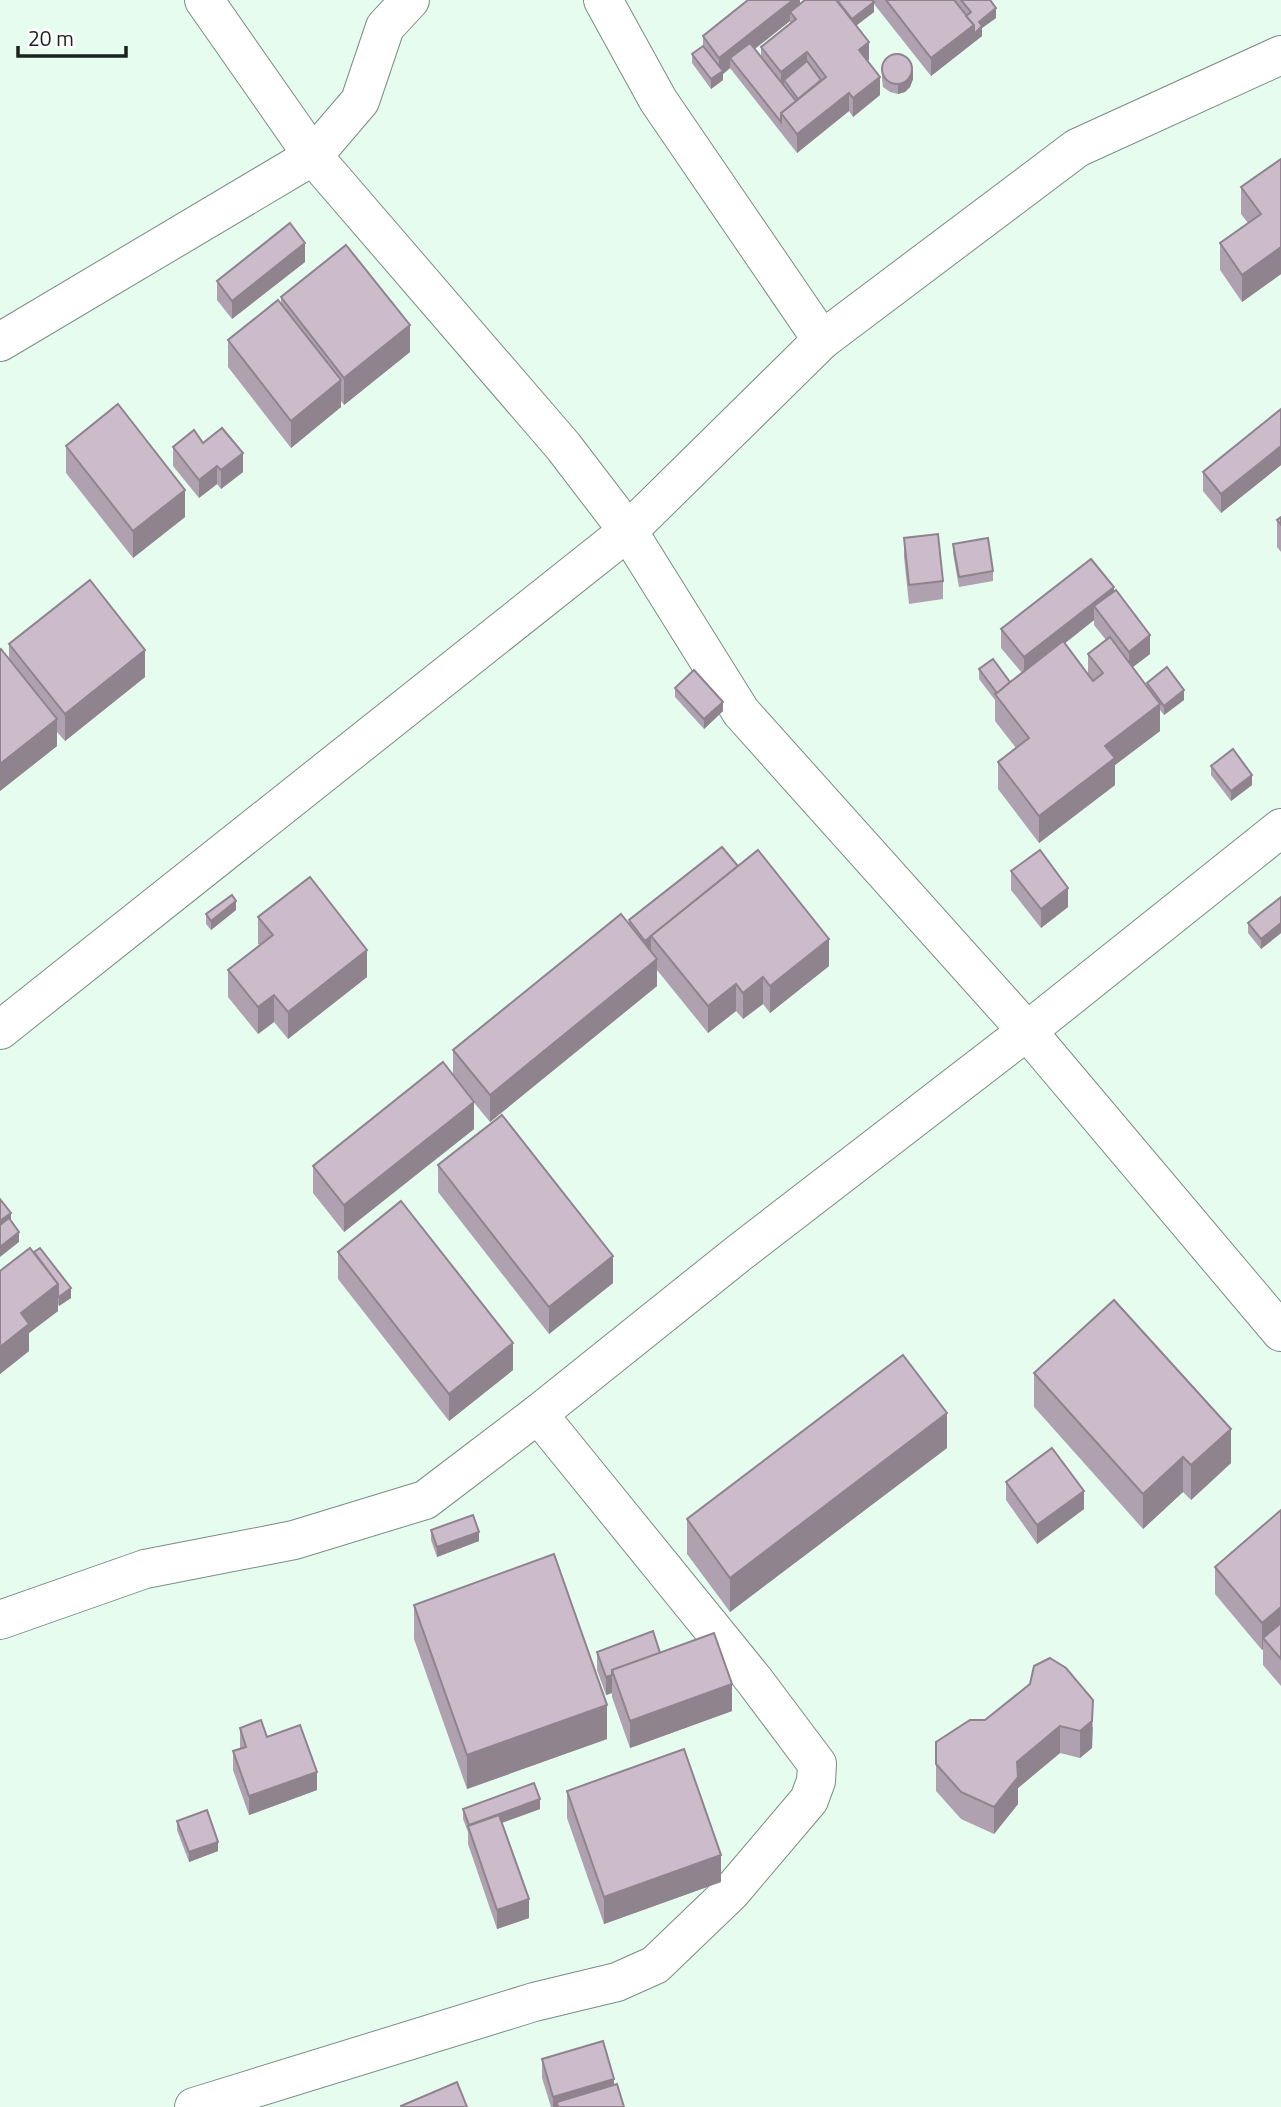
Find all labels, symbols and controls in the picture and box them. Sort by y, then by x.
scale bar [18,14,126,58]
text: 20 m [28,22,74,54]

